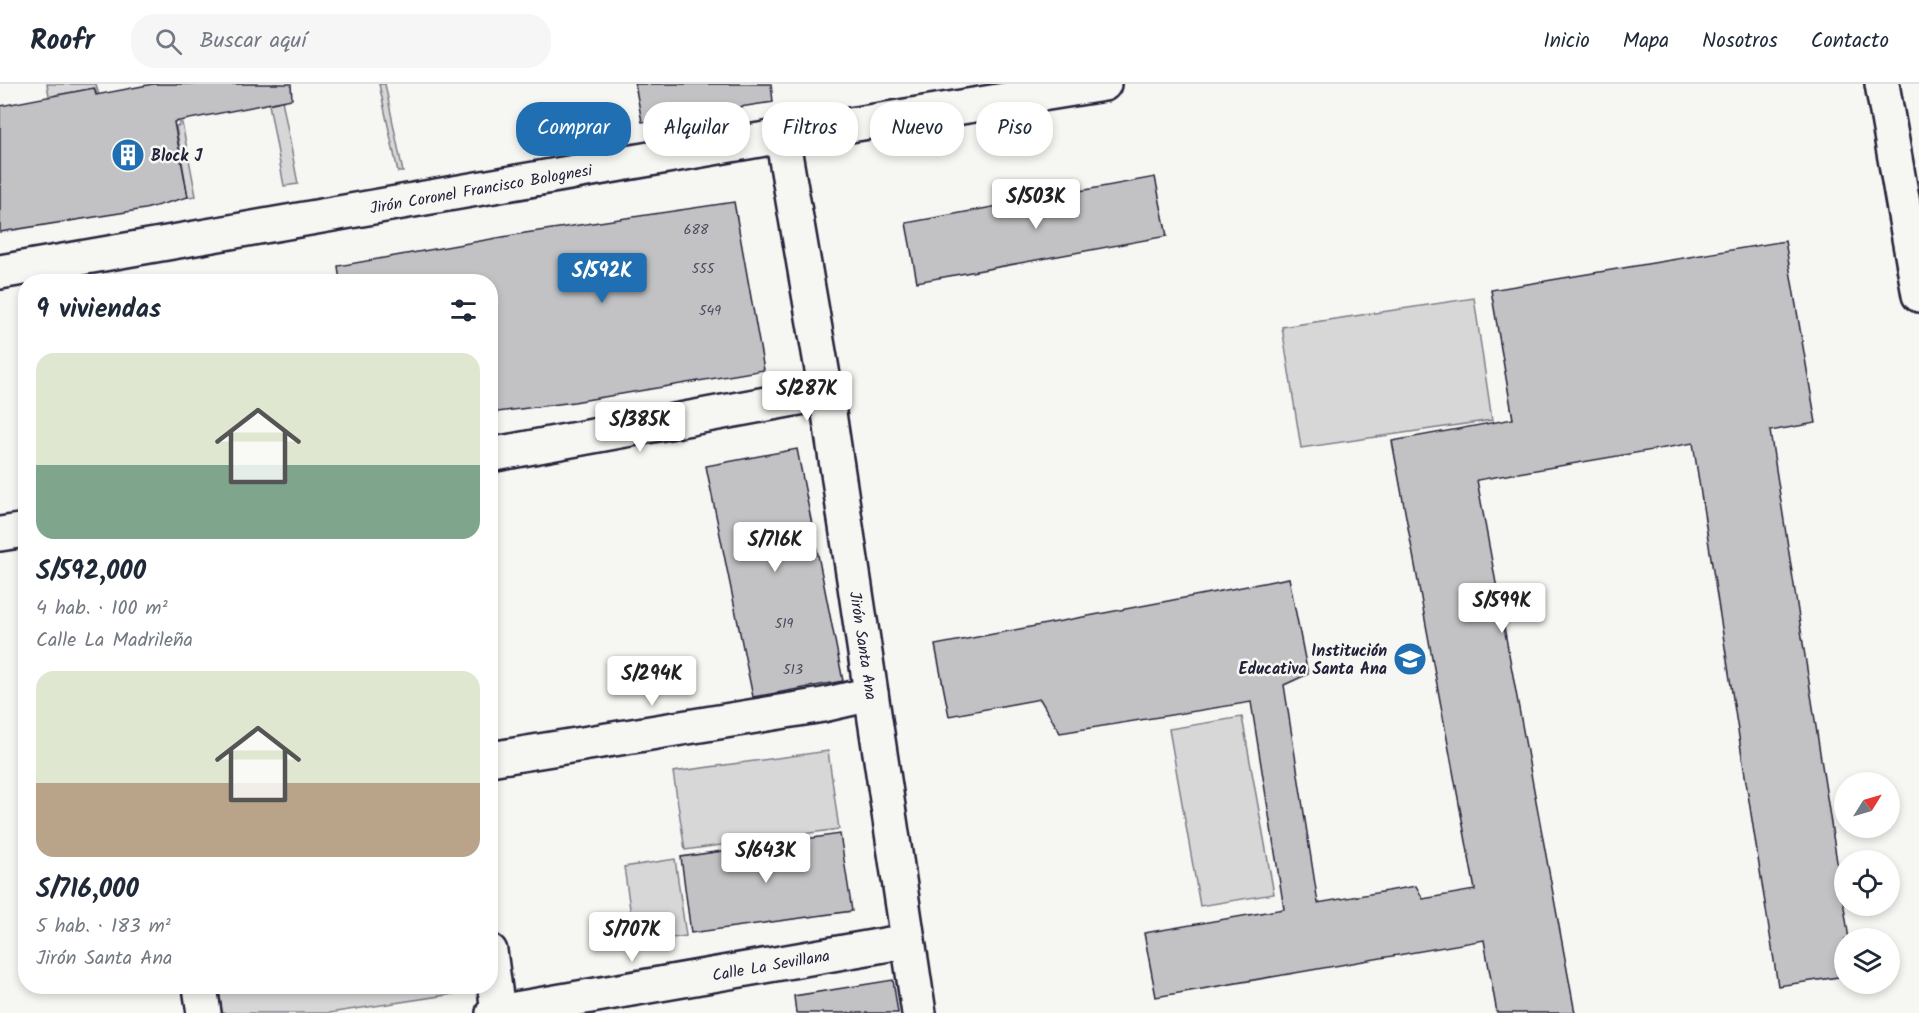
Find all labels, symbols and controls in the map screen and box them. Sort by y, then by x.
search box [131,14,551,68]
text: Roofr [30,19,95,64]
text: Buscar aquí [200,24,306,59]
icon: search [152,25,185,58]
text: Inicio [1543,25,1590,58]
text: Mapa [1623,25,1669,58]
text: Nosotros [1702,25,1778,58]
text: Contacto [1811,25,1889,58]
chip: Comprar [516,102,631,156]
chip: Alquilar [643,102,750,156]
chip: Filtros [762,102,858,156]
chip: Nuevo [870,102,964,156]
chip: Piso [976,102,1053,156]
building icon: Block J [110,137,146,173]
place label: Block J [151,144,203,169]
street label: Jirón Coronel Francisco Bolognesi [368,158,595,221]
pin: S/503K [987,179,1085,230]
text: S/503K [1006,182,1066,214]
house number: 688 [684,219,709,241]
pin: S/592K [553,253,651,304]
text: S/592K [572,256,632,288]
house number: 555 [692,258,716,280]
text: 9 viviendas [36,289,161,331]
icon: filters [447,294,480,327]
house number: 549 [699,300,721,322]
pin: S/287K [758,371,856,422]
text: S/287K [776,374,838,406]
icon: home [204,392,312,500]
pin: S/385K [591,402,689,453]
text: S/385K [609,405,671,437]
pin: S/716K [726,522,824,573]
text: S/716K [747,525,803,557]
text: S/592,000 [36,551,146,593]
pin: S/599K [1453,583,1551,634]
text: S/599K [1472,586,1532,618]
street label: Jirón Santa Ana [842,590,883,702]
text: 4 hab. · 100 m² [36,593,168,625]
house number: 519 [775,613,794,635]
text: Calle La Madrileña [36,625,193,657]
place label: Institución Educativa Santa Ana [1239,639,1387,682]
school or university icon: Institución Educativa Santa Ana [1392,641,1428,677]
pin: S/294K [603,656,701,707]
text: S/294K [621,659,683,691]
house number: 513 [783,659,803,681]
icon: home [204,710,312,818]
north arrow [1834,772,1900,838]
map controls [1834,772,1900,994]
pin: S/643K [717,833,815,884]
text: S/643K [735,836,797,868]
button: locate [1834,850,1900,916]
text: S/716,000 [36,869,139,911]
text: 5 hab. · 183 m² [36,911,171,943]
pin: S/707K [583,912,681,963]
text: S/707K [603,915,661,947]
button: layers [1834,928,1900,994]
text: Jirón Santa Ana [36,943,172,975]
street label: Calle La Sevillana [710,944,832,989]

